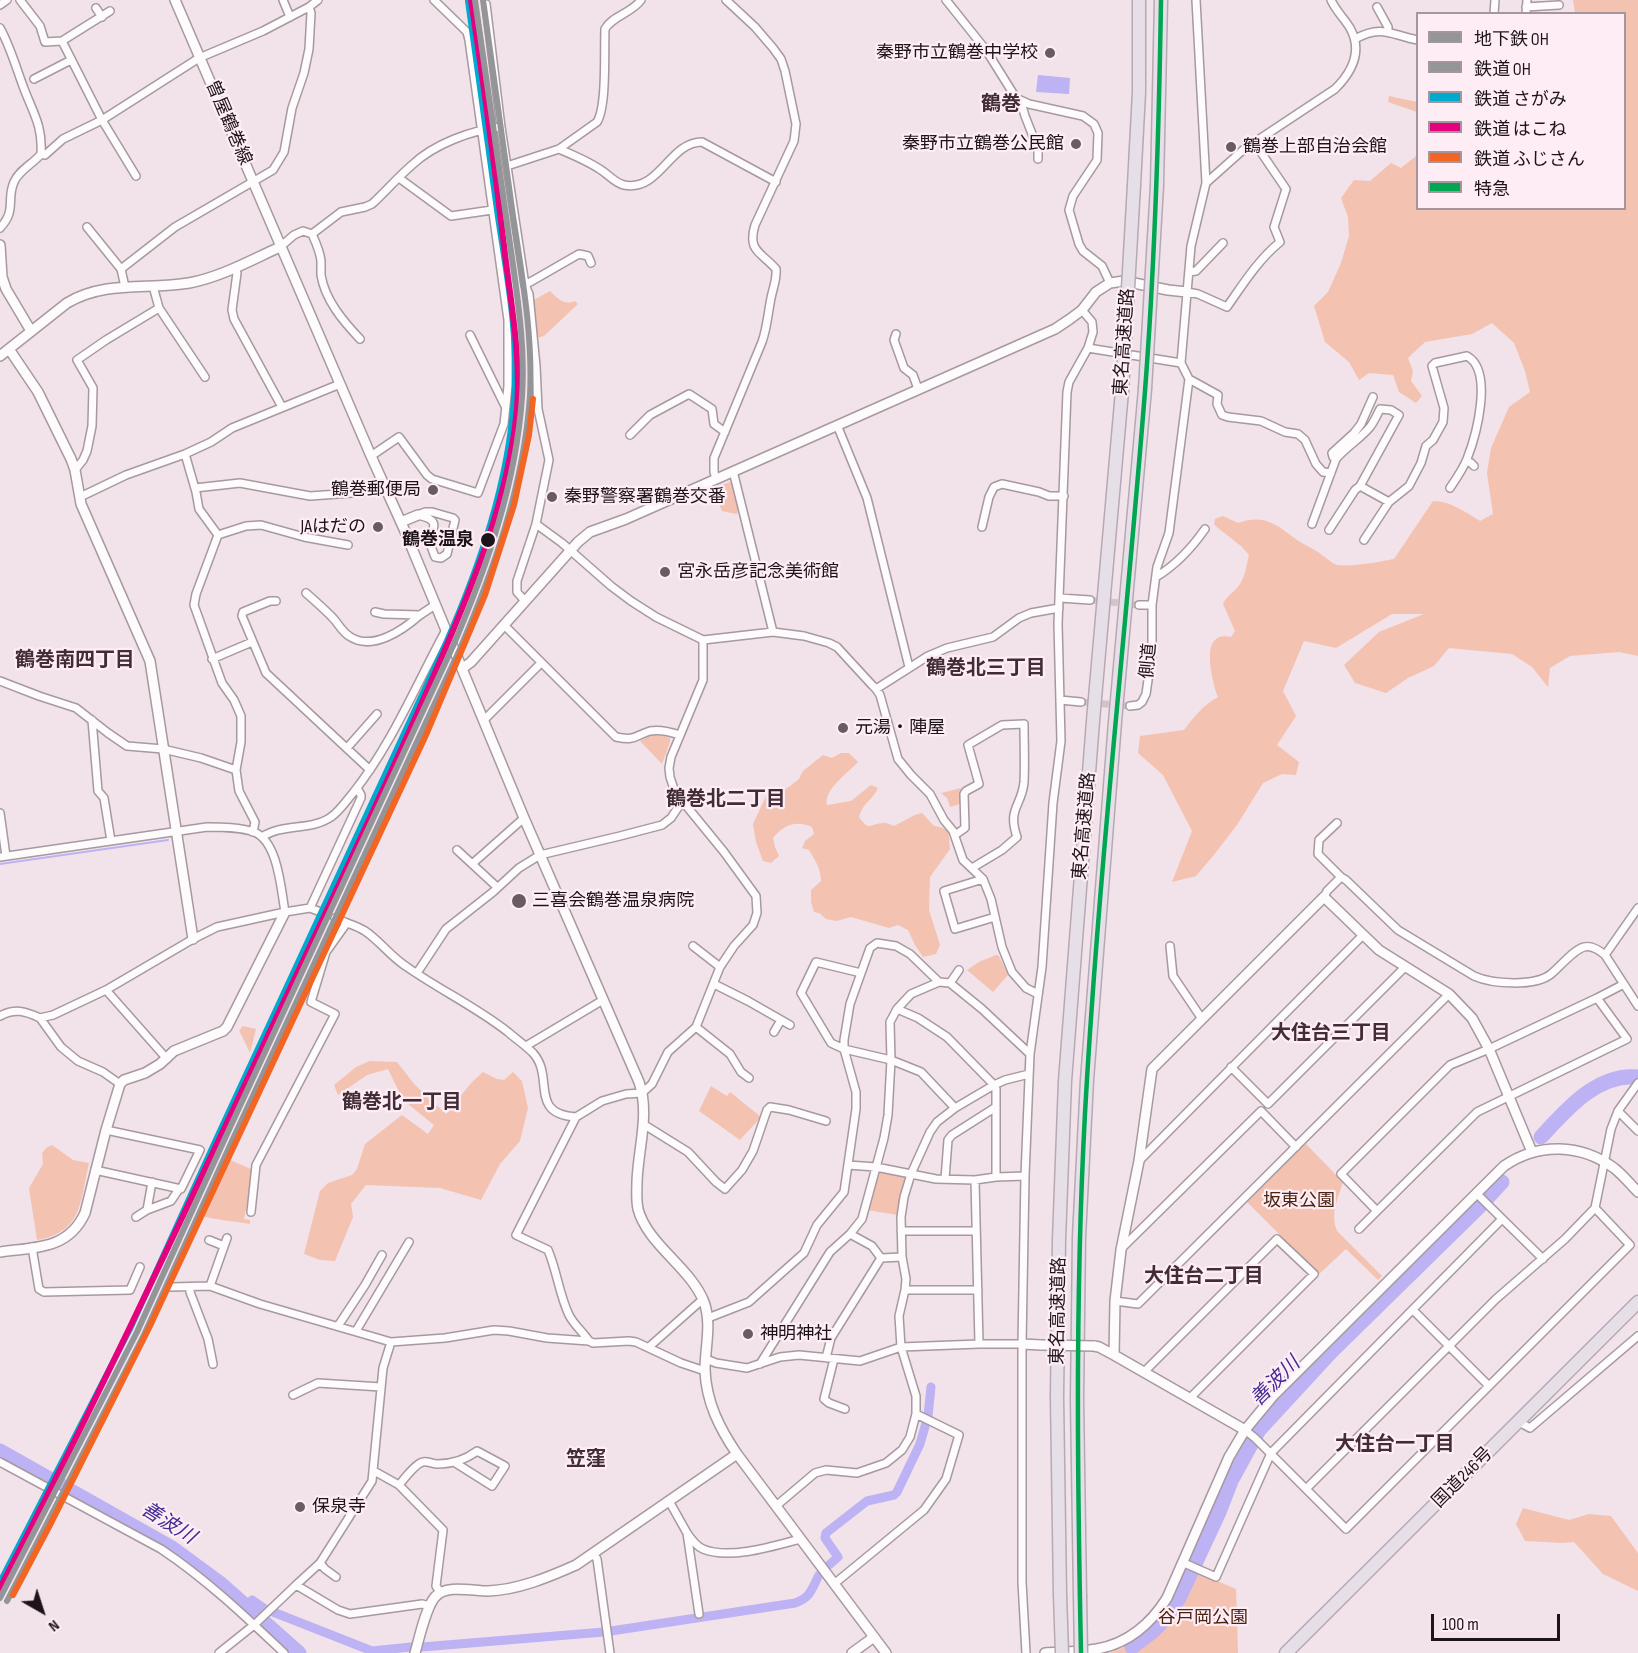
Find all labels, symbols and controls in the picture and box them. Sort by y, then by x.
legend [1416,12,1626,210]
text: 地下鉄 OH [1474,29,1549,50]
place label: 秦野市立鶴巻中学校 [876,42,1038,64]
marker: 秦野市立鶴巻中学校 [1043,46,1057,60]
text: 鉄道 OH [1474,59,1531,80]
street label: 曽屋鶴巻線 [200,77,256,169]
text: 鉄道 さがみ [1474,89,1567,110]
district label: 鶴巻 [981,93,1021,117]
text: 鉄道 はこね [1474,119,1567,140]
place label: 秦野市立鶴巻公民館 [902,133,1064,155]
place label: 鶴巻上部自治会館 [1243,136,1387,158]
marker: 秦野市立鶴巻公民館 [1069,137,1083,151]
marker: 鶴巻上部自治会館 [1224,140,1238,154]
text: 鉄道 ふじさん [1474,149,1585,170]
text: 特急 [1474,179,1510,200]
street label: 東名高速道路 [1110,287,1140,397]
place label: 鶴巻郵便局 [331,479,421,501]
marker: 鶴巻郵便局 [426,483,440,497]
place label: 秦野警察署鶴巻交番 [564,486,726,508]
marker: 秦野警察署鶴巻交番 [545,490,559,504]
place label: JAはだの [301,516,366,538]
marker: JAはだの [371,520,385,534]
place label: 鶴巻温泉 [402,529,474,551]
marker: 鶴巻温泉 [479,531,497,549]
place label: 宮永岳彦記念美術館 [677,561,839,583]
marker: 宮永岳彦記念美術館 [658,565,672,579]
street label: 側道 [1137,642,1161,680]
district label: 鶴巻南四丁目 [15,649,135,673]
district label: 鶴巻北三丁目 [926,657,1046,681]
place label: 元湯・陣屋 [855,717,945,739]
marker: 元湯・陣屋 [836,721,850,735]
street label: 東名高速道路 [1070,771,1100,881]
district label: 鶴巻北二丁目 [666,788,786,812]
place label: 三喜会鶴巻温泉病院 [532,890,694,912]
marker: 三喜会鶴巻温泉病院 [510,892,528,910]
district label: 大住台三丁目 [1271,1022,1391,1046]
district label: 鶴巻北一丁目 [342,1091,462,1115]
park label: 坂東公園 [1263,1190,1335,1212]
street label: 東名高速道路 [1047,1257,1071,1365]
district label: 大住台二丁目 [1144,1265,1264,1289]
place label: 神明神社 [760,1323,832,1345]
marker: 神明神社 [741,1327,755,1341]
water label: 善波川 [1246,1352,1306,1412]
district label: 大住台一丁目 [1335,1433,1455,1457]
street label: 国道246号 [1428,1443,1498,1513]
district label: 笠窪 [566,1448,606,1472]
place label: 保泉寺 [312,1496,366,1518]
water label: 善波川 [136,1498,200,1550]
marker: 保泉寺 [293,1500,307,1514]
north arrow [12,1581,72,1641]
scale bar [1434,1602,1563,1640]
park label: 谷戸岡公園 [1158,1607,1248,1629]
text: 100 m [1442,1614,1479,1635]
text: N [44,1615,63,1635]

